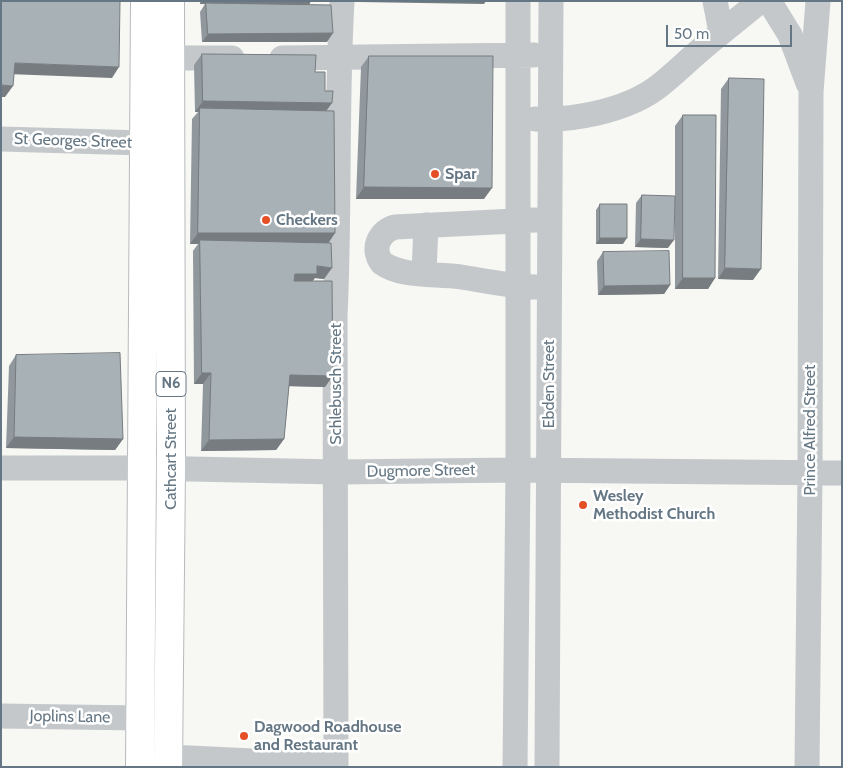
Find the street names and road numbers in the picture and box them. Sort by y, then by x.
street label: St Georges Street [14,129,132,153]
street label: Schlebusch Street [326,323,346,445]
street label: Ebden Street [539,340,559,428]
street label: Prince Alfred Street [800,365,820,495]
road number: N6 [156,372,186,396]
street label: Cathcart Street [161,408,181,510]
street label: Dugmore Street [367,460,475,482]
street label: Joplins Lane [29,707,111,727]

